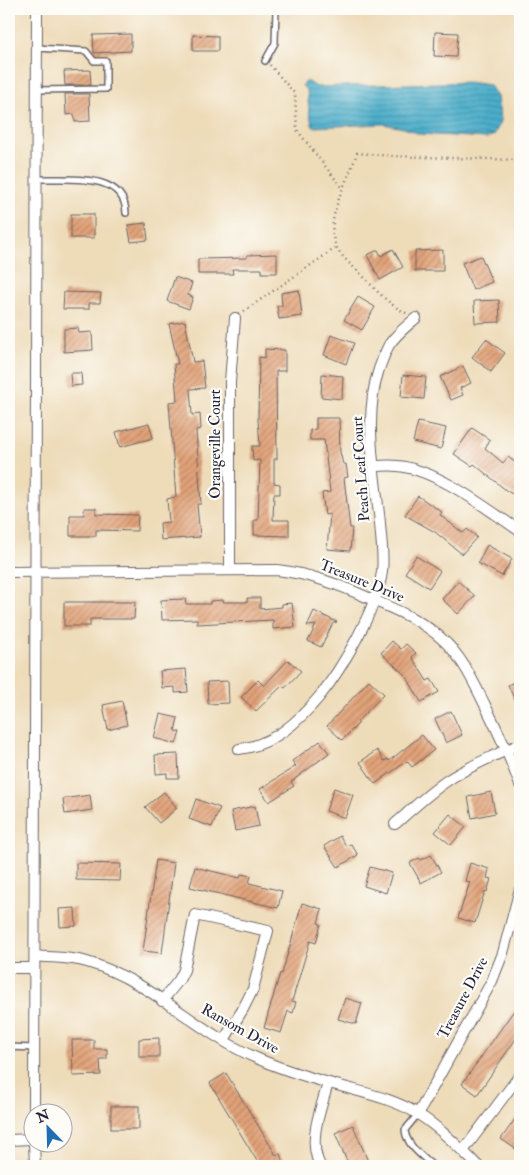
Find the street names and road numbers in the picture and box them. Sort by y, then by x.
street label: Orangeville Court [206,389,225,499]
street label: Peach Leaf Court [348,416,374,522]
street label: Treasure Drive [317,555,407,607]
street label: Treasure Drive [434,954,492,1042]
street label: Ransom Drive [198,1000,282,1058]

